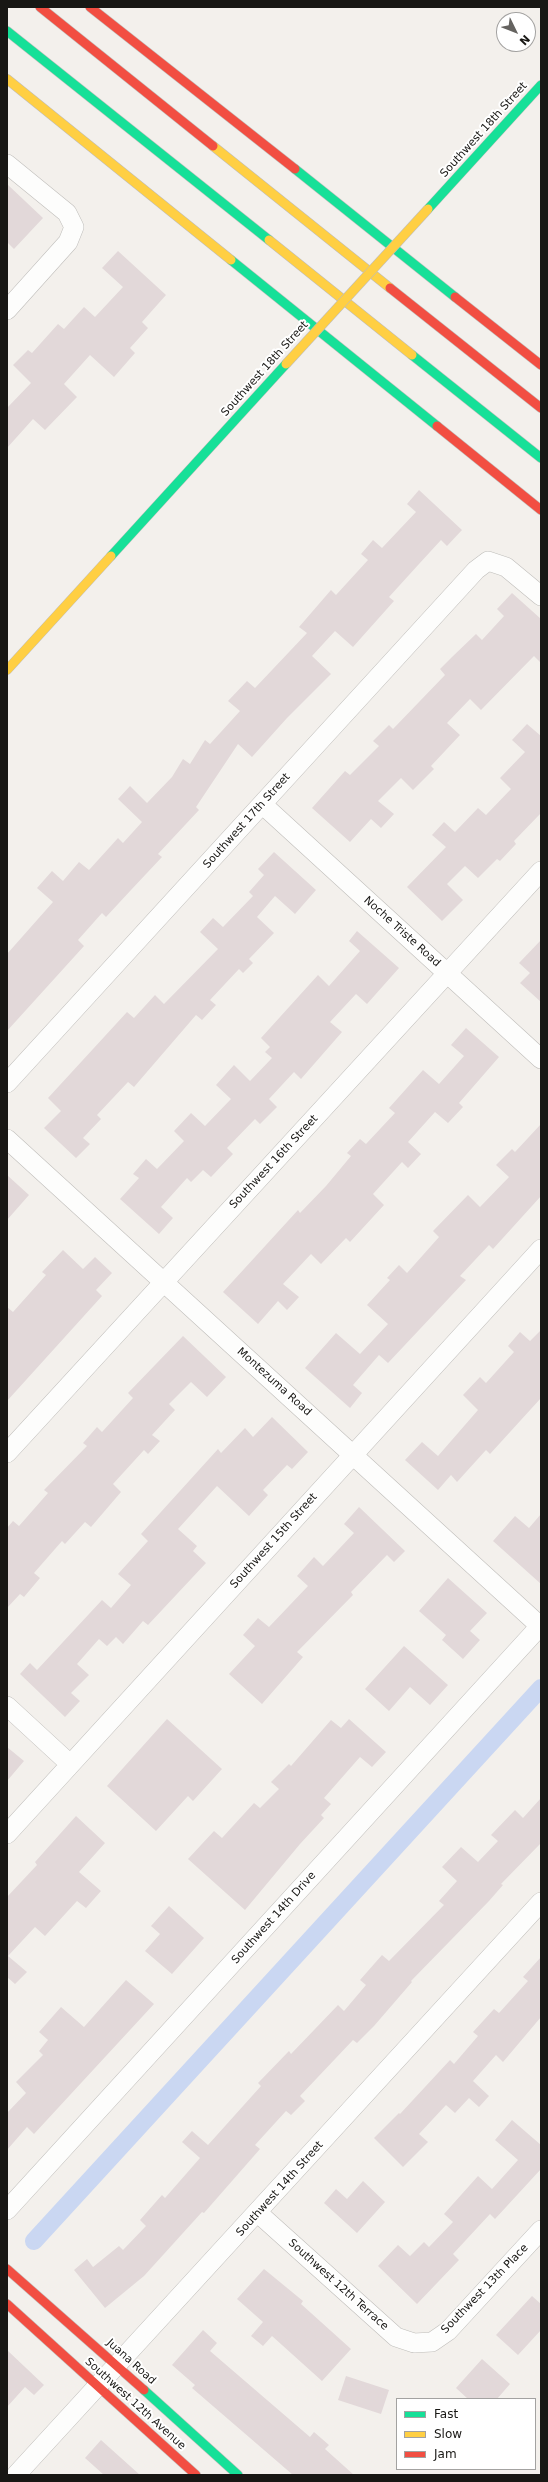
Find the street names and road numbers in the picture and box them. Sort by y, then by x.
street label: Southwest 18th Street [438,80,530,180]
street label: Southwest 18th Street [219,319,311,419]
street label: Southwest 17th Street [201,771,293,871]
street label: Noche Triste Road [361,894,443,970]
street label: Southwest 16th Street [227,1112,321,1212]
street label: Montezuma Road [234,1345,314,1419]
street label: Southwest 15th Street [228,1491,320,1591]
street label: Southwest 14th Drive [229,1869,319,1967]
street label: Southwest 14th Street [234,2139,326,2239]
street label: Southwest 12th Terrace [285,2237,391,2333]
street label: Southwest 13th Place [439,2242,531,2336]
street label: Juana Road [104,2336,158,2388]
street label: Southwest 12th Avenue [82,2355,188,2453]

